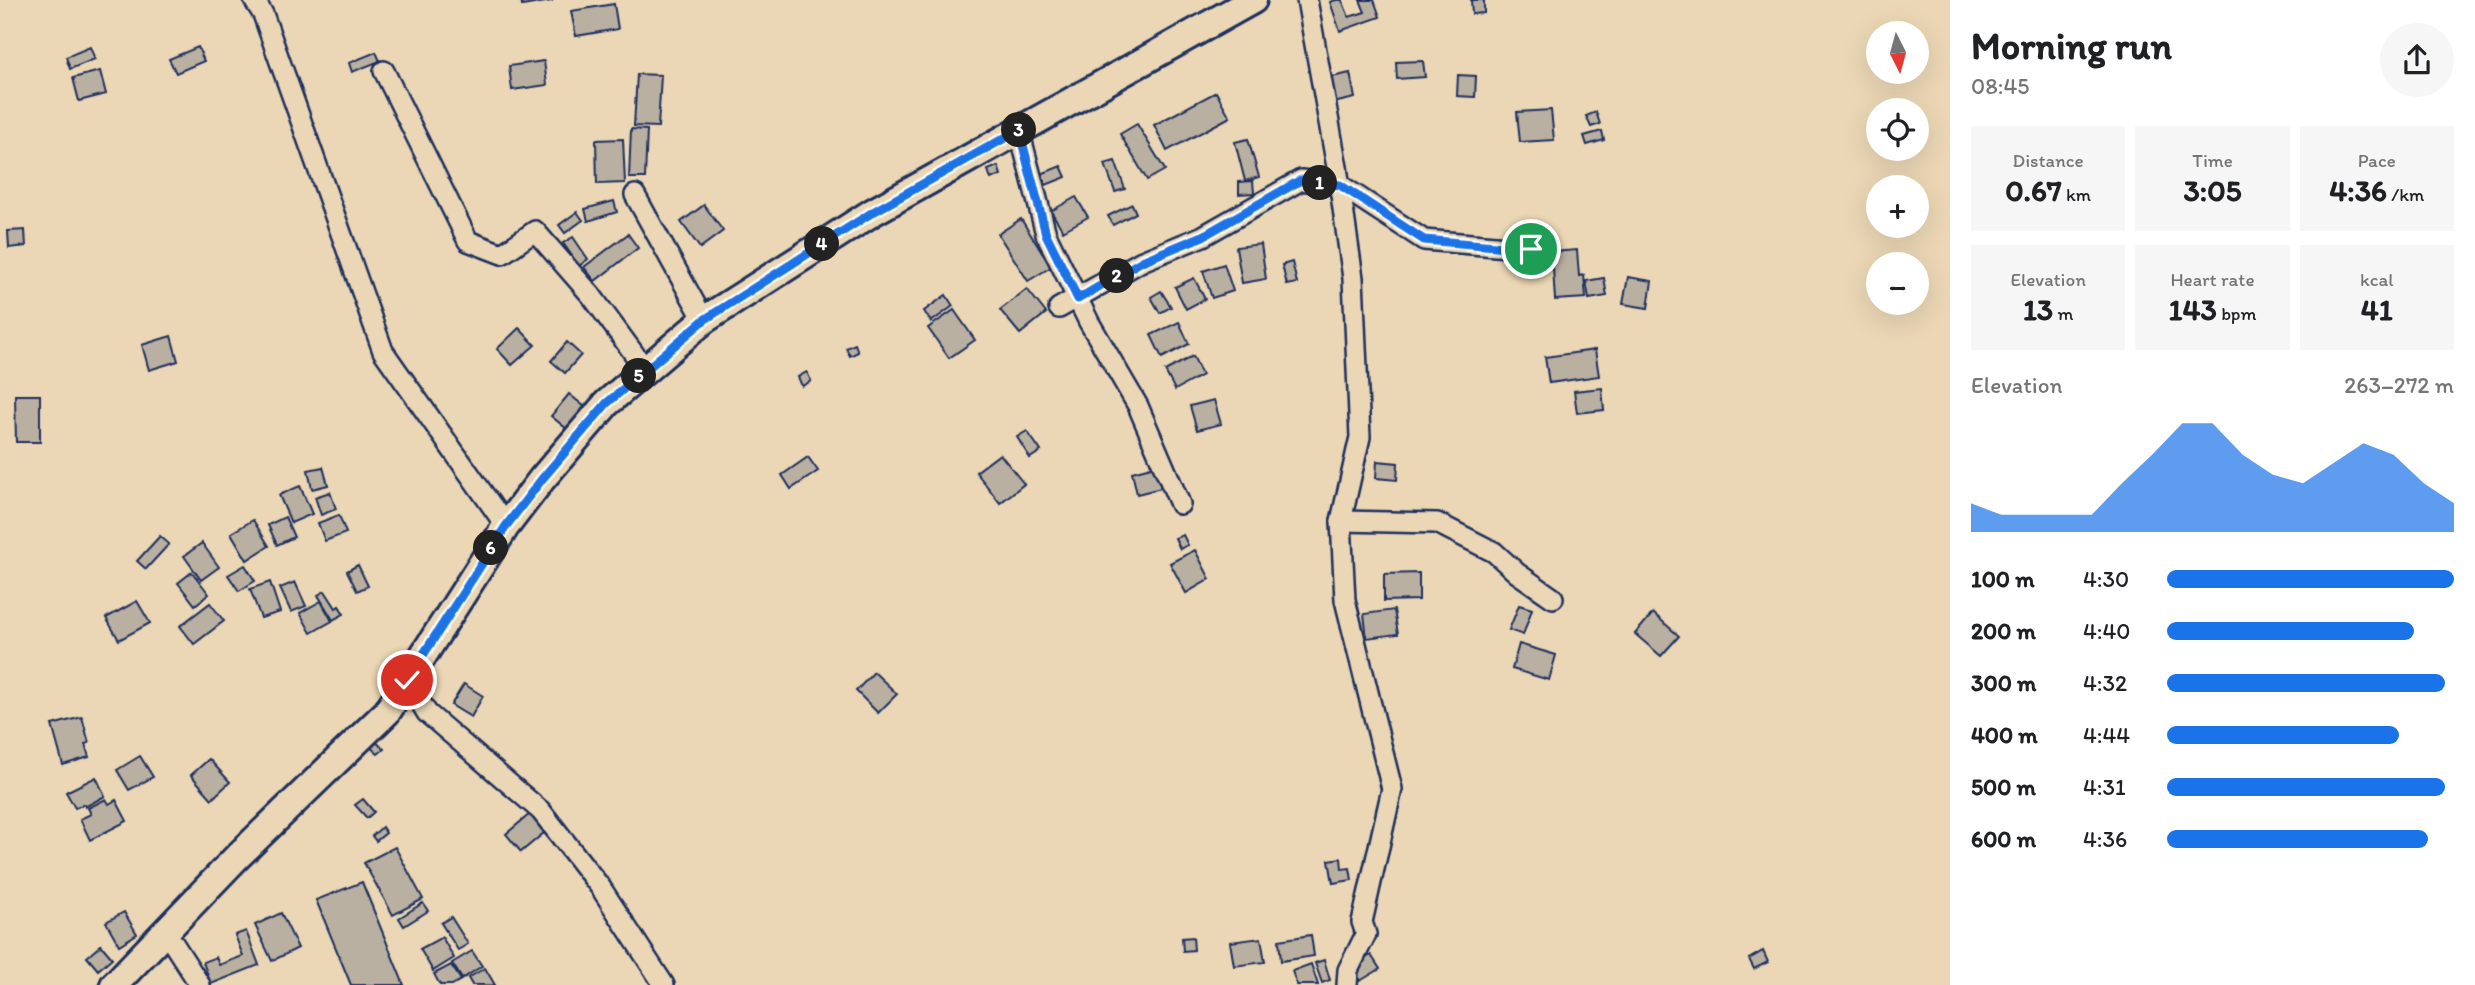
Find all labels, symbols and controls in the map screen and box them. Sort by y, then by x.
north arrow [1866,21,1928,84]
map controls [1866,21,1929,315]
text: Morning run [1971,23,2172,69]
button: share [2380,23,2454,97]
text: 08:45 [1971,72,2029,100]
button: locate [1866,98,1929,161]
pin: 3 [1002,113,1036,148]
text: 3 [1013,118,1024,141]
text: Distance [2013,149,2084,172]
text: Time [2192,149,2233,172]
text: Pace [2358,149,2396,172]
pin: 1 [1302,166,1338,200]
text: 1 [1315,171,1324,194]
text: 0.67 [2005,172,2062,209]
text: 3:05 [2184,172,2241,209]
text: 4:36 [2329,172,2387,209]
button: + [1866,175,1929,238]
text: km [2062,183,2091,206]
text: /km [2387,183,2424,206]
pin [1501,219,1561,279]
pin: 4 [804,226,840,262]
icon: arrive [1512,230,1550,268]
text: 4 [816,232,827,255]
button: − [1866,252,1929,315]
pin: 2 [1100,258,1134,294]
text: 2 [1112,264,1122,287]
text: Elevation [2010,268,2086,291]
text: Heart rate [2170,268,2255,291]
text: kcal [2360,268,2394,291]
text: 13 [2023,291,2053,328]
text: 143 [2169,291,2217,328]
text: 41 [2361,291,2393,328]
text: m [2053,302,2073,325]
text: bpm [2217,302,2256,325]
pin: 5 [622,358,656,394]
text: 5 [634,364,643,387]
text: Elevation [1971,371,2062,399]
text: 263–272 m [2344,371,2454,399]
pin: 6 [474,530,508,566]
text: 6 [485,536,496,559]
text: 100 m [1971,565,2035,593]
text: 4:30 [2083,565,2129,593]
text: 200 m [1971,617,2036,645]
text: 4:40 [2083,617,2130,645]
pin [377,650,437,710]
icon: check [388,661,426,699]
text: 300 m [1971,669,2036,697]
text: 4:32 [2083,669,2127,697]
text: 400 m [1971,721,2038,749]
text: 4:44 [2083,721,2130,749]
text: 500 m [1971,773,2036,801]
text: 4:31 [2083,773,2126,801]
text: 600 m [1971,825,2036,853]
text: 4:36 [2083,825,2127,853]

